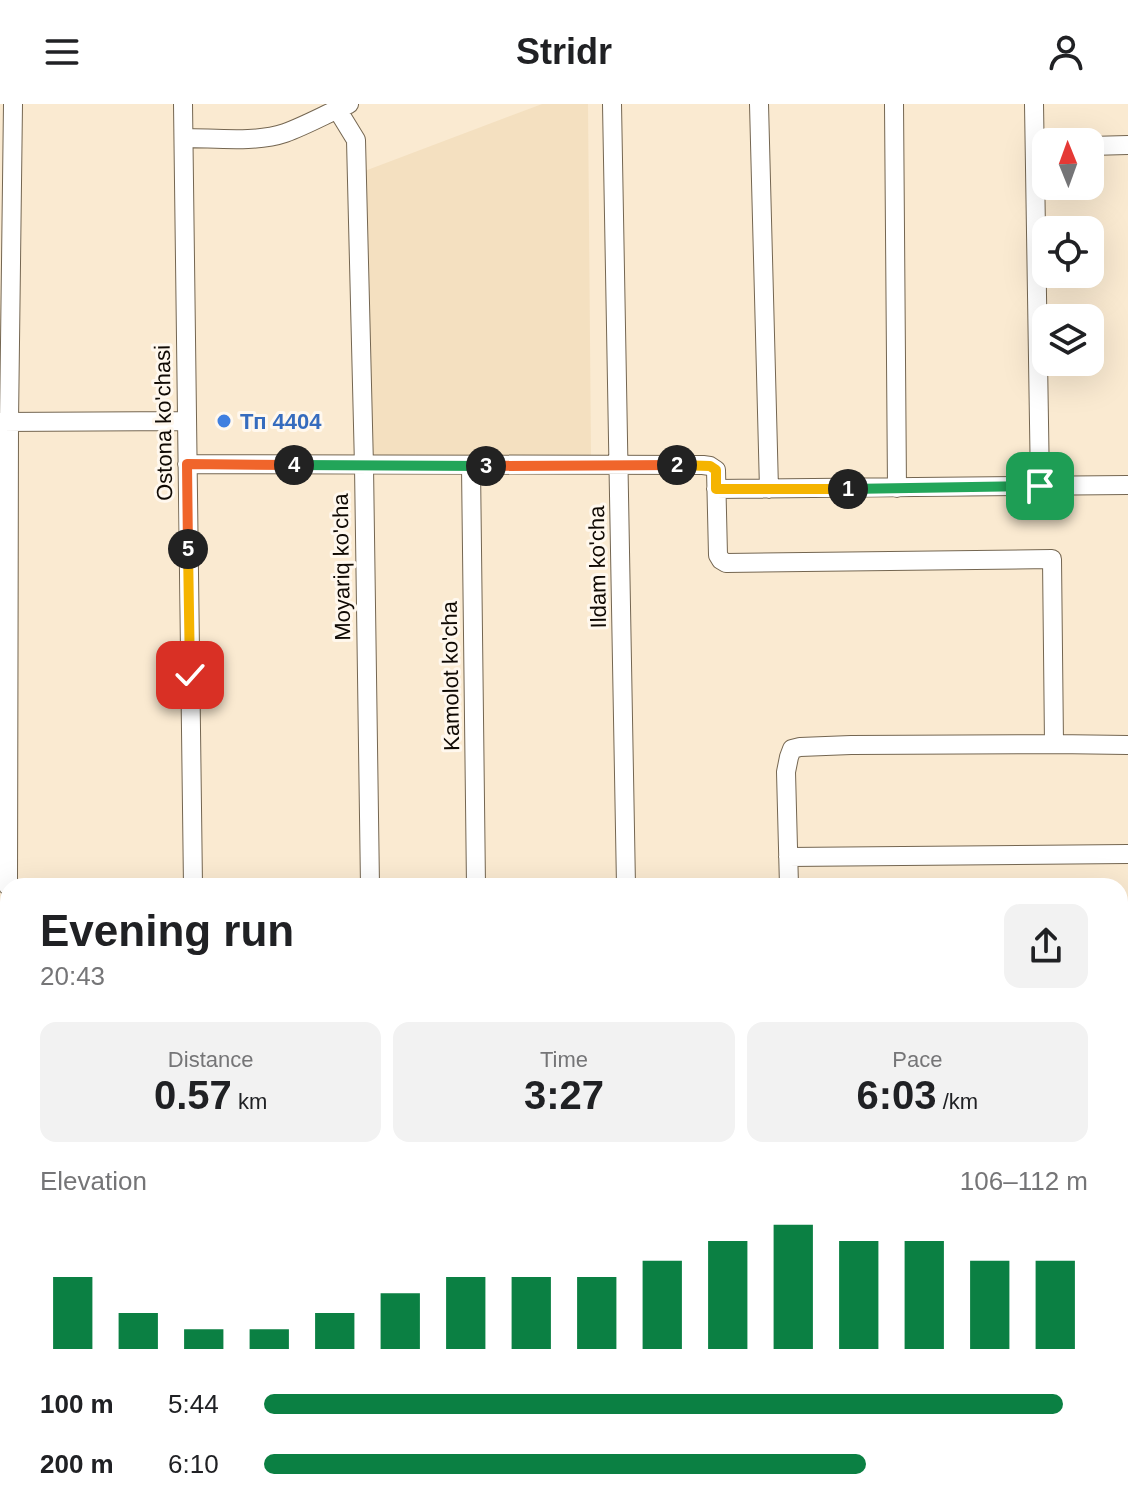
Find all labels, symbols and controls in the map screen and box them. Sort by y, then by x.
icon: menu [40,30,84,74]
icon: person [1044,30,1088,74]
text: Stridr [516,31,612,72]
north arrow [1032,128,1104,200]
map controls [1032,128,1104,376]
button: locate [1032,216,1104,288]
button: layers [1032,304,1104,376]
street label: Ostona ko'chasi [150,345,177,501]
place label: Тп 4404 [240,409,322,434]
marker: Тп 4404 [215,412,233,430]
pin: 4 [274,445,314,485]
pin: 2 [657,445,697,485]
pin: 3 [466,446,506,486]
text: 4 [288,452,300,477]
text: 2 [671,452,683,477]
pin [1006,452,1074,520]
text: 3 [480,453,492,478]
icon: arrive [1018,464,1062,508]
pin: 1 [828,469,868,509]
text: 1 [842,476,854,501]
street label: Moyariq ko'cha [328,492,355,641]
street label: Ildam ko'cha [584,505,611,629]
pin: 5 [168,529,208,569]
text: 5 [182,536,194,561]
street label: Kamolot ko'cha [437,600,464,751]
pin [156,641,224,709]
icon: check [168,653,212,697]
button: share [1004,904,1088,988]
text: Evening run [40,906,294,955]
text: 20:43 [40,961,105,991]
text: Distance [168,1047,253,1072]
text: Time [540,1047,588,1072]
text: Pace [892,1047,942,1072]
text: 0.57 [154,1073,232,1117]
text: 3:27 [524,1073,604,1117]
text: 6:03 [857,1073,937,1117]
text: km [232,1089,267,1114]
text: /km [937,1089,978,1114]
text: Elevation [40,1166,147,1196]
text: 106–112 m [960,1166,1088,1196]
text: 100 m [40,1389,114,1419]
text: 5:44 [168,1389,219,1419]
text: 200 m [40,1449,114,1479]
text: 6:10 [168,1449,219,1479]

